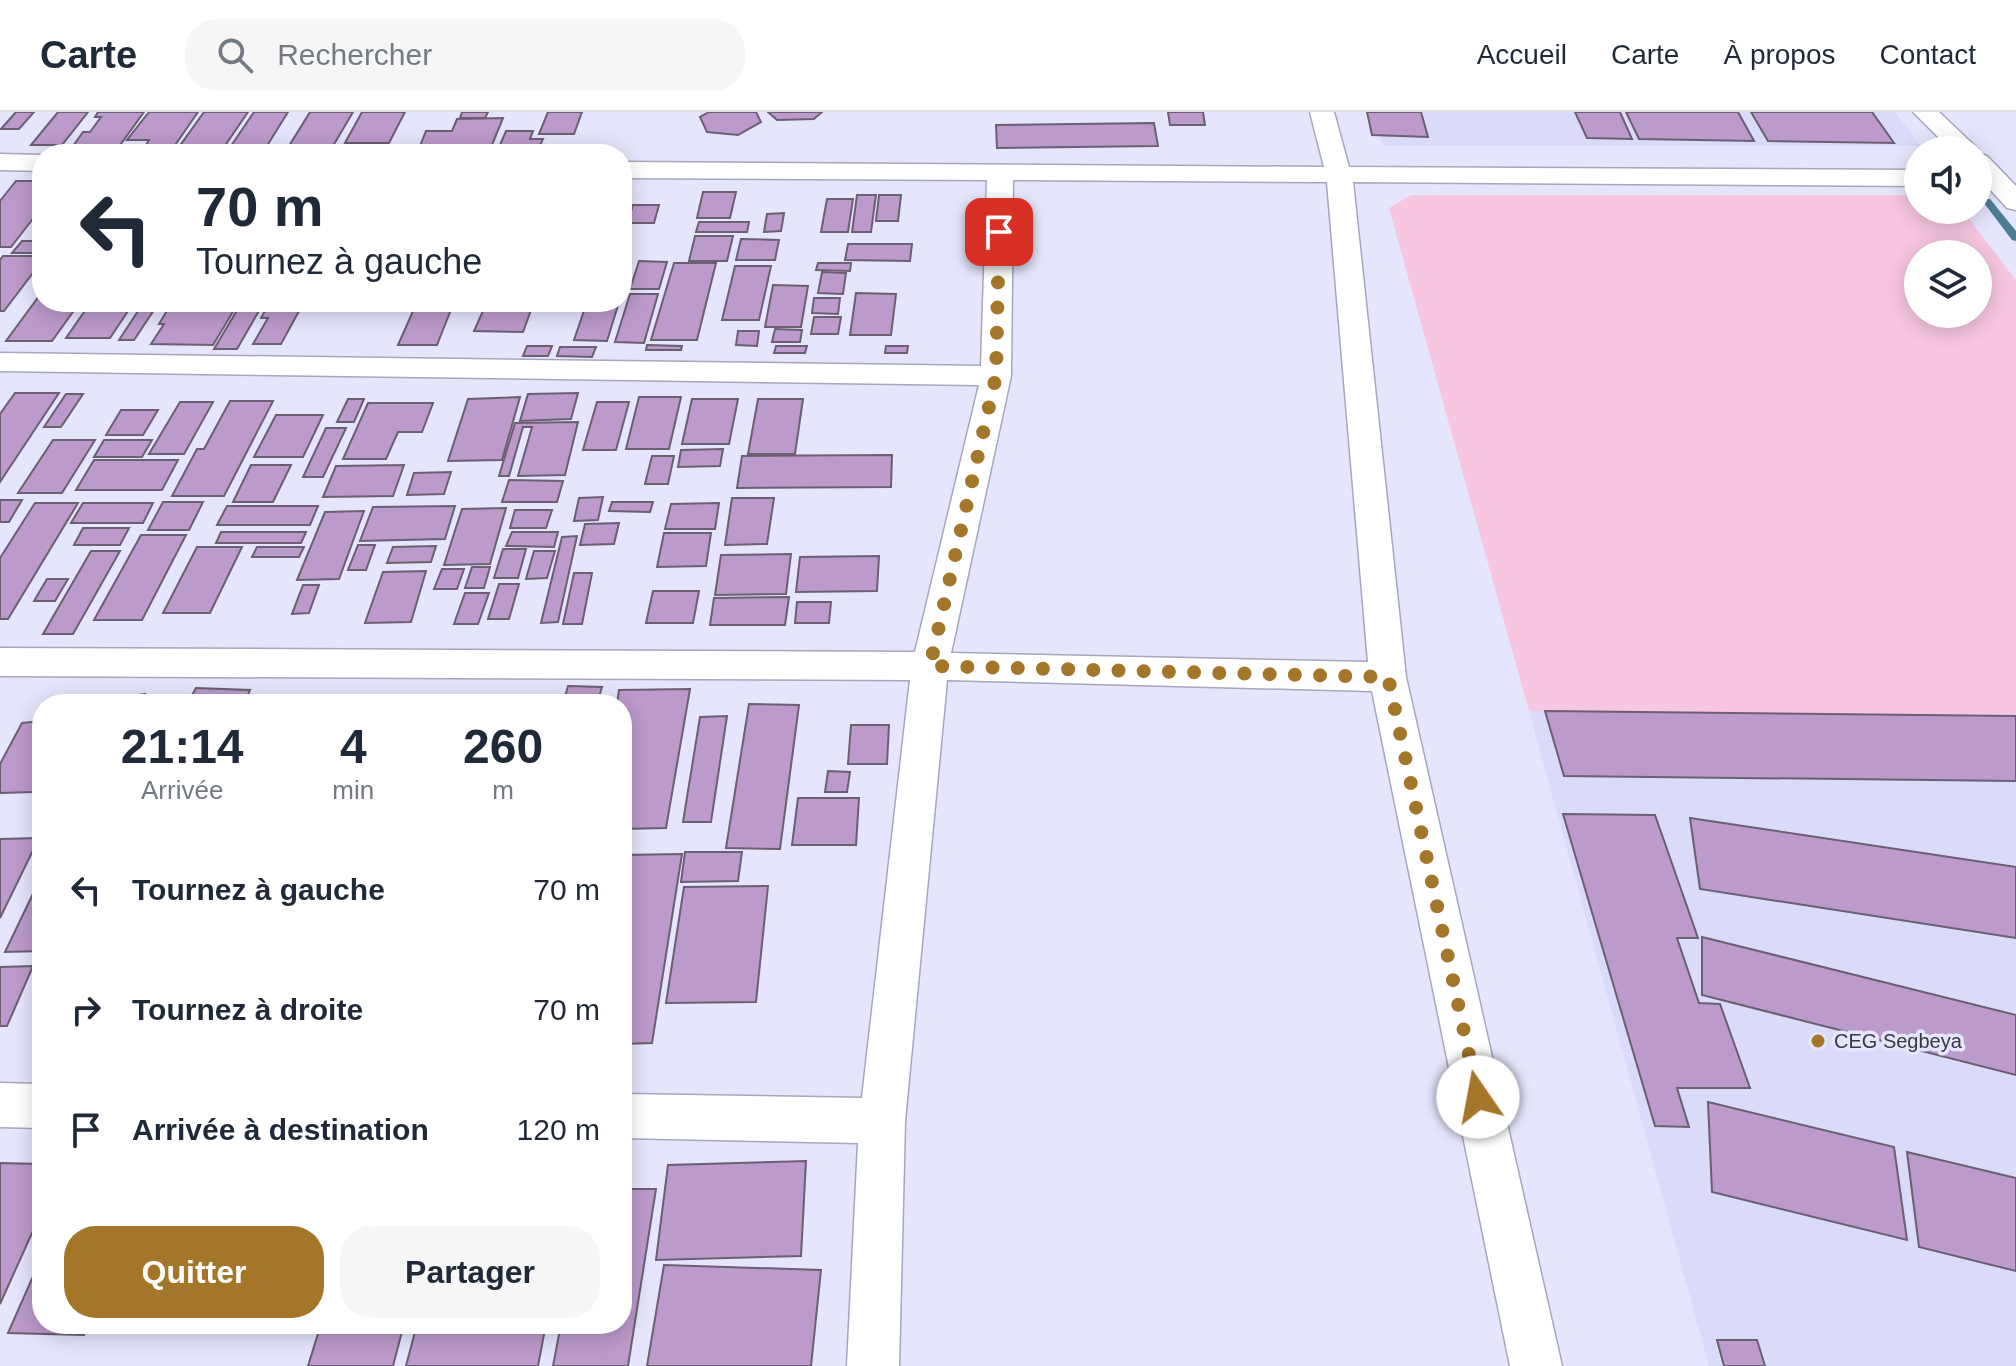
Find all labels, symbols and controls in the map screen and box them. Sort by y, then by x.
search box [185,19,745,91]
icon: search [213,33,257,77]
text: Carte [40,34,137,76]
text: Rechercher [277,38,432,71]
text: Accueil [1477,39,1567,70]
text: Carte [1611,39,1679,70]
text: À propos [1723,39,1836,70]
text: Contact [1880,39,1976,70]
map controls [1904,136,1992,328]
button: sound [1904,136,1992,224]
text: 70 m [196,175,324,238]
icon: left [64,176,168,280]
pin [965,198,1033,266]
icon: arrive [977,210,1021,254]
button: layers [1904,240,1992,328]
text: Tournez à gauche [196,241,482,282]
text: 21:14 [121,720,244,773]
text: 4 [340,720,367,773]
text: 260 [463,720,543,773]
text: Arrivée [141,775,223,805]
text: min [332,775,374,805]
text: m [492,775,514,805]
icon: left [64,868,108,912]
text: Tournez à gauche [132,873,385,906]
text: 70 m [533,873,600,906]
icon: right [64,988,108,1032]
text: Tournez à droite [132,993,363,1026]
text: 70 m [533,993,600,1026]
place label: CEG Segbeya [1834,1030,1963,1052]
marker: CEG Segbeya [1809,1032,1827,1050]
position arrow [1436,1055,1520,1139]
icon: arrive [64,1108,108,1152]
text: Arrivée à destination [132,1113,429,1146]
text: 120 m [517,1113,600,1146]
button: Quitter [64,1226,324,1318]
button: Partager [340,1226,600,1318]

